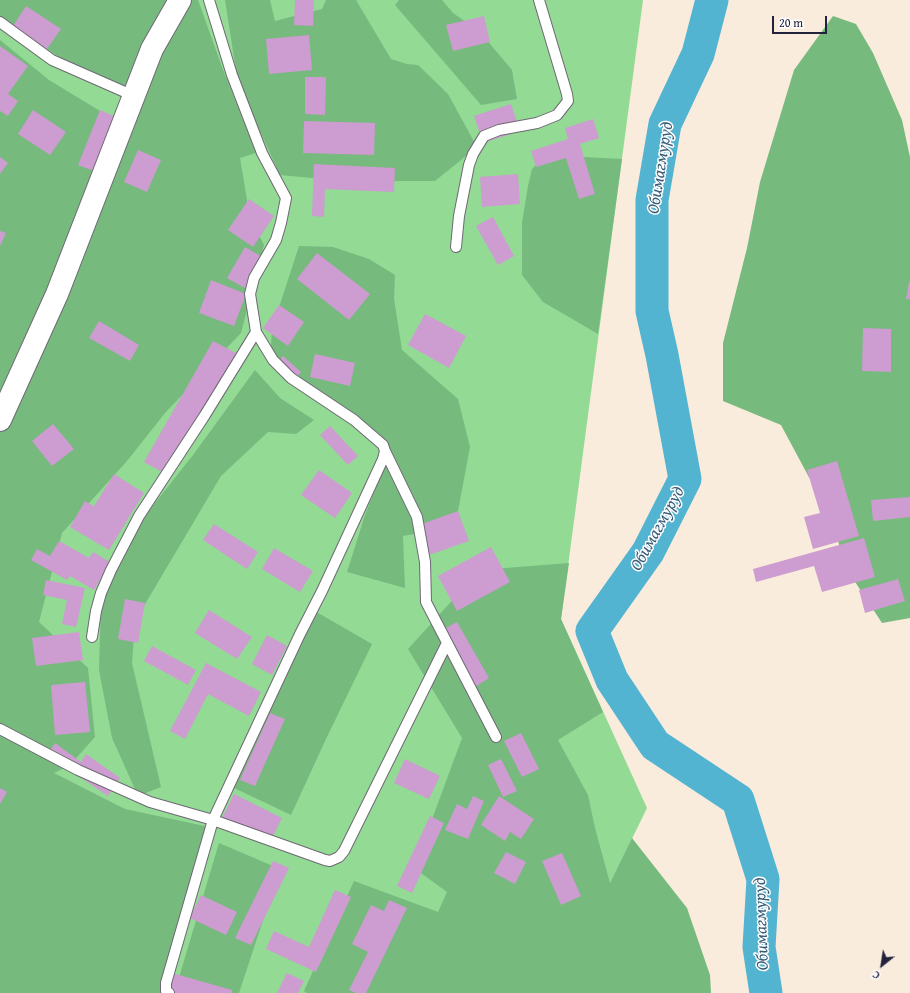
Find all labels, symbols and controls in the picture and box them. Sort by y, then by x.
scale bar [774,8,829,34]
text: 20 m [779,14,803,31]
water label: Обимагмуруд [644,120,678,216]
water label: Обимагмуруд [627,483,689,575]
water label: Обимагмуруд [750,877,774,971]
north arrow [862,945,902,985]
text: С [869,967,883,984]

